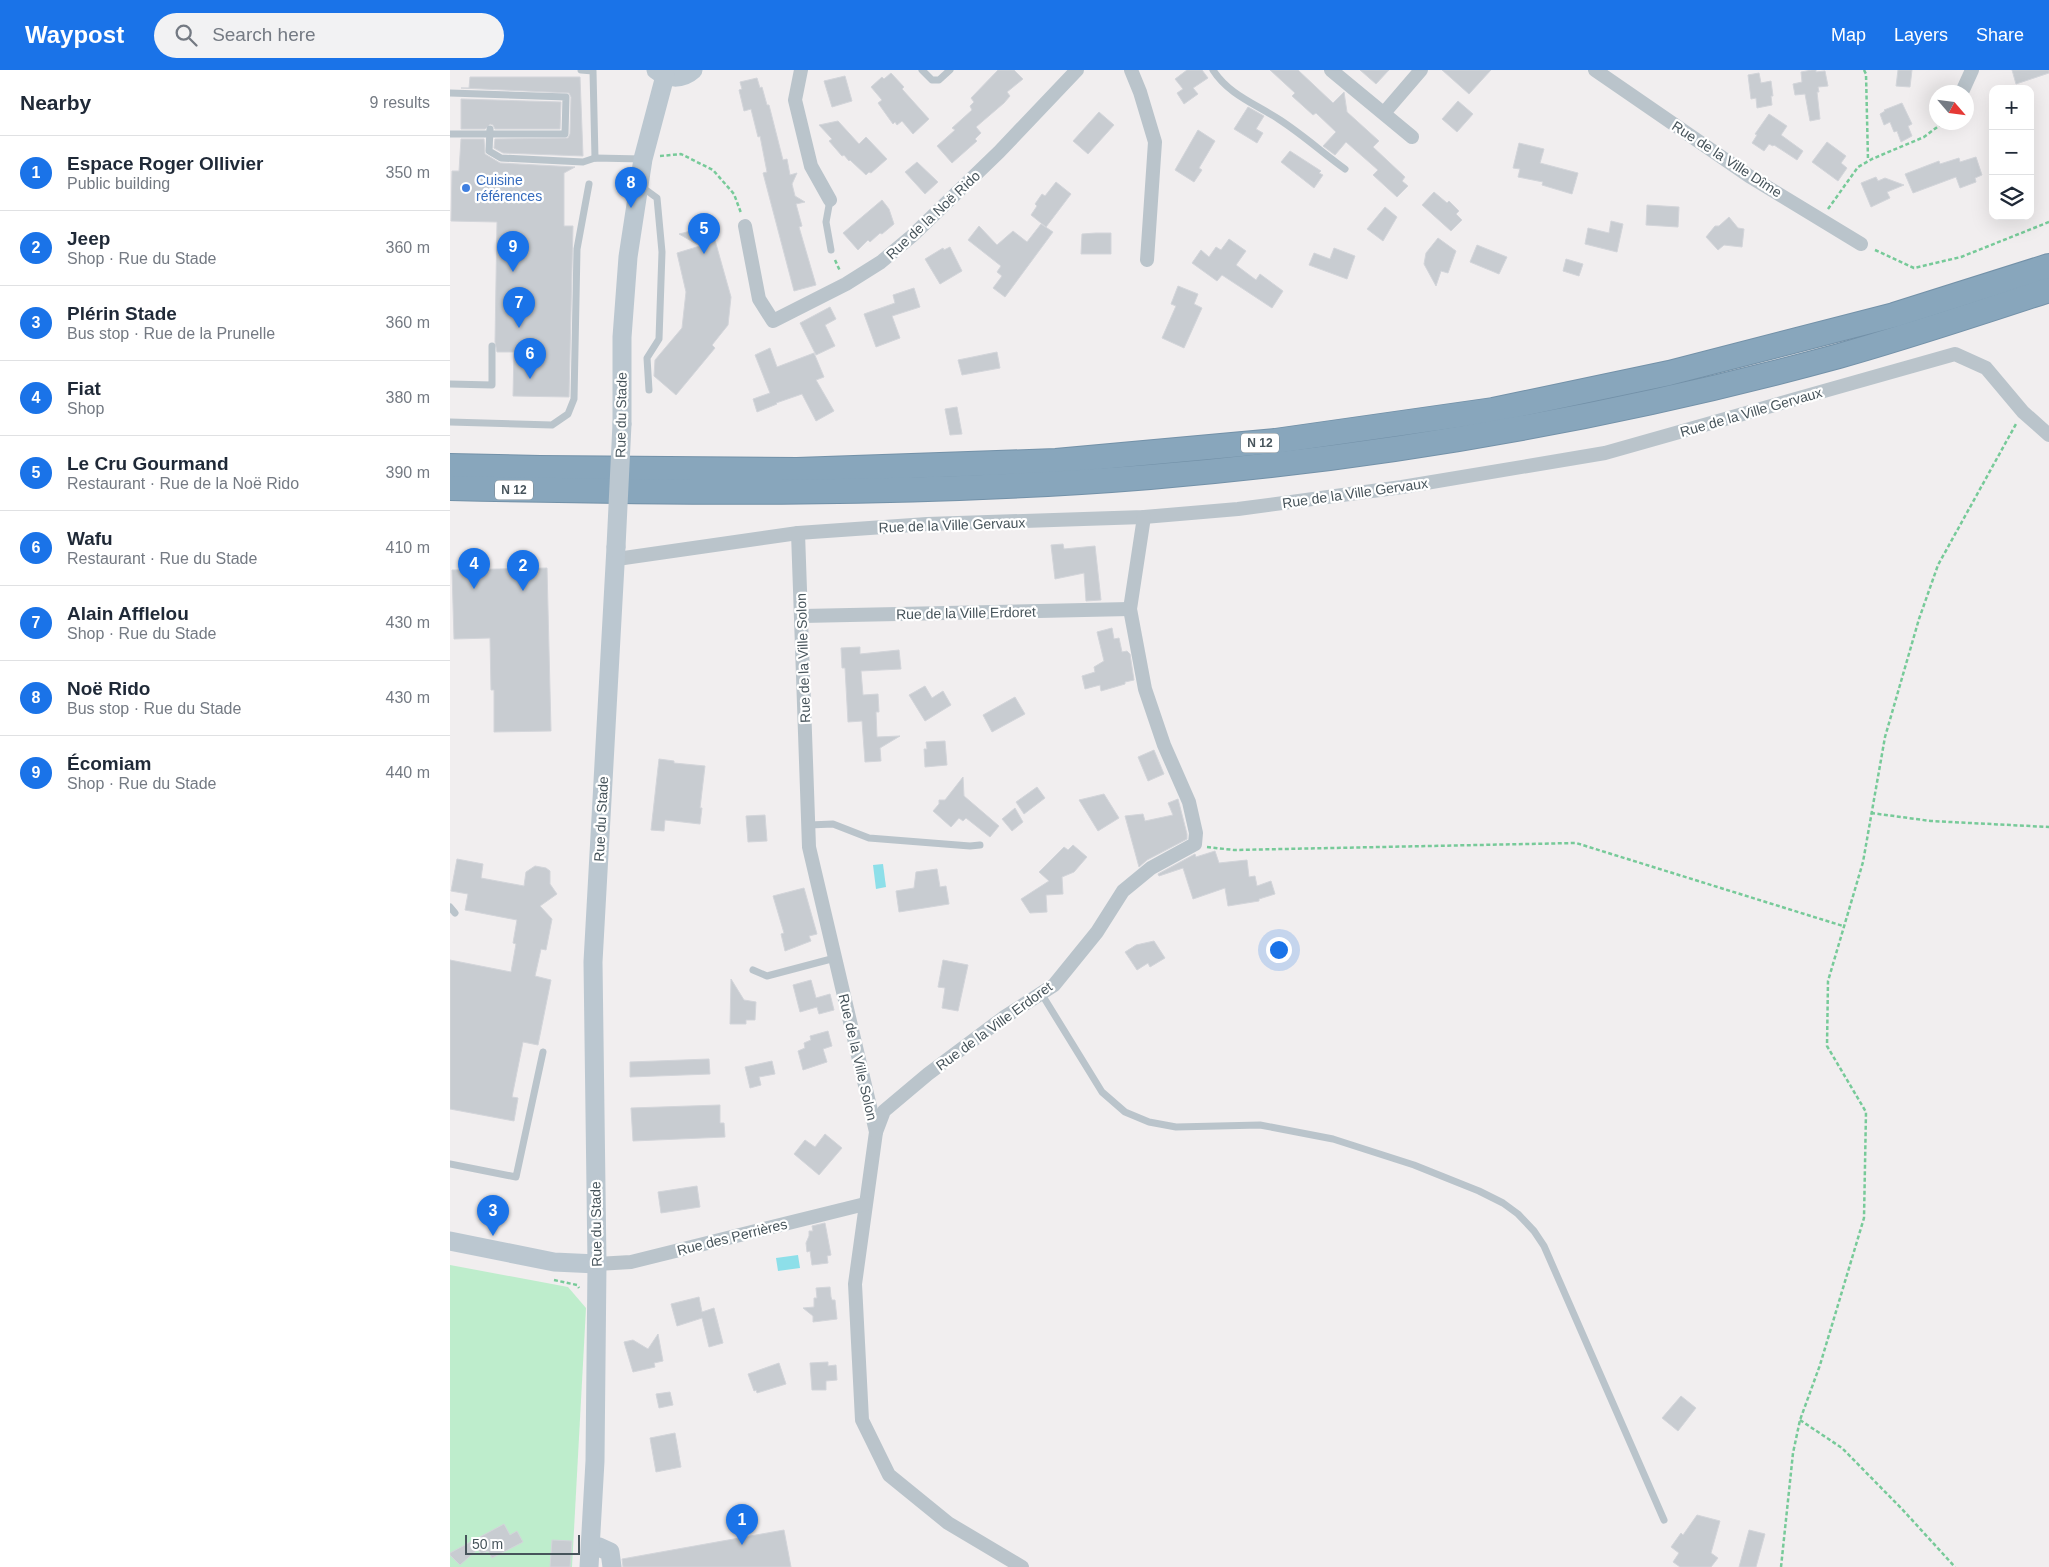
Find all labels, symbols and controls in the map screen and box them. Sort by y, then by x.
search box [154,13,504,58]
text: Waypost [25,21,124,48]
icon: search [172,21,200,49]
text: Search here [212,24,316,45]
text: Map [1831,25,1866,45]
text: Layers [1894,25,1948,45]
text: Share [1976,25,2024,45]
north arrow [1929,85,1974,130]
map controls [1989,85,2034,220]
button: + [1989,85,2034,130]
text: Nearby [20,91,91,114]
text: 9 results [370,94,430,111]
street label: Rue de la Ville Dîme [1669,118,1785,201]
button: − [1989,130,2034,175]
text: Espace Roger Ollivier [67,153,263,174]
text: 1 [32,164,40,181]
text: 350 m [386,164,430,181]
pin: 8 [615,167,647,208]
street label: Rue de la Noë Rido [883,167,983,263]
place label: Cuisine références [476,172,542,204]
text: Public building [67,175,170,192]
button: layers [1989,175,2034,220]
marker: Cuisine références [460,182,472,194]
pin: 5 [688,213,720,254]
text: Jeep [67,228,110,249]
pin: 9 [497,231,529,272]
text: 2 [32,239,40,256]
text: 360 m [386,239,430,256]
text: Shop · Rue du Stade [67,250,216,267]
pin: 7 [503,287,535,328]
text: Plérin Stade [67,303,177,324]
text: 3 [32,314,40,331]
text: 360 m [386,314,430,331]
text: Bus stop · Rue de la Prunelle [67,325,275,342]
pin: 6 [514,338,546,379]
street label: Rue du Stade [612,372,630,458]
text: Fiat [67,378,101,399]
street label: Rue de la Ville Gervaux [1678,384,1824,440]
text: 4 [32,389,40,406]
text: 380 m [386,389,430,406]
text: Shop [67,400,104,417]
road number: N 12 [1241,433,1279,452]
text: Le Cru Gourmand [67,453,229,474]
text: 5 [32,464,40,481]
text: 390 m [386,464,430,481]
text: Restaurant · Rue de la Noë Rido [67,475,299,492]
street label: Rue de la Ville Gervaux [1281,475,1429,511]
road number: N 12 [495,480,533,500]
street label: Rue de la Ville Gervaux [878,514,1026,536]
text: Wafu [67,528,113,549]
text: 6 [32,539,40,556]
text: 410 m [386,539,430,556]
pin: 4 [458,548,490,589]
text: Restaurant · Rue du Stade [67,550,257,567]
pin: 2 [507,550,539,591]
street label: Rue de la Ville Solon [793,593,813,723]
text: Alain Afflelou [67,603,189,624]
street label: Rue de la Ville Erdoret [896,604,1036,622]
text: 7 [32,614,40,631]
text: 430 m [386,614,430,631]
text: Shop · Rue du Stade [67,625,216,642]
text: Noë Rido [67,678,150,699]
text: 8 [32,689,40,706]
text: 430 m [386,689,430,706]
text: Bus stop · Rue du Stade [67,700,241,717]
text: Écomiam [67,753,151,774]
text: 9 [32,764,40,781]
text: 440 m [386,764,430,781]
text: Shop · Rue du Stade [67,775,216,792]
street label: Rue du Stade [591,776,611,862]
your location [1266,937,1292,963]
street label: Rue de la Ville Erdoret [933,978,1055,1074]
street label: Rue de la Ville Solon [836,992,880,1122]
street label: Rue du Stade [587,1181,605,1267]
pin: 3 [477,1195,509,1236]
street label: Rue des Perrières [675,1216,789,1258]
pin: 1 [726,1504,758,1545]
scale bar [465,1532,580,1555]
text: 50 m [472,1536,503,1552]

